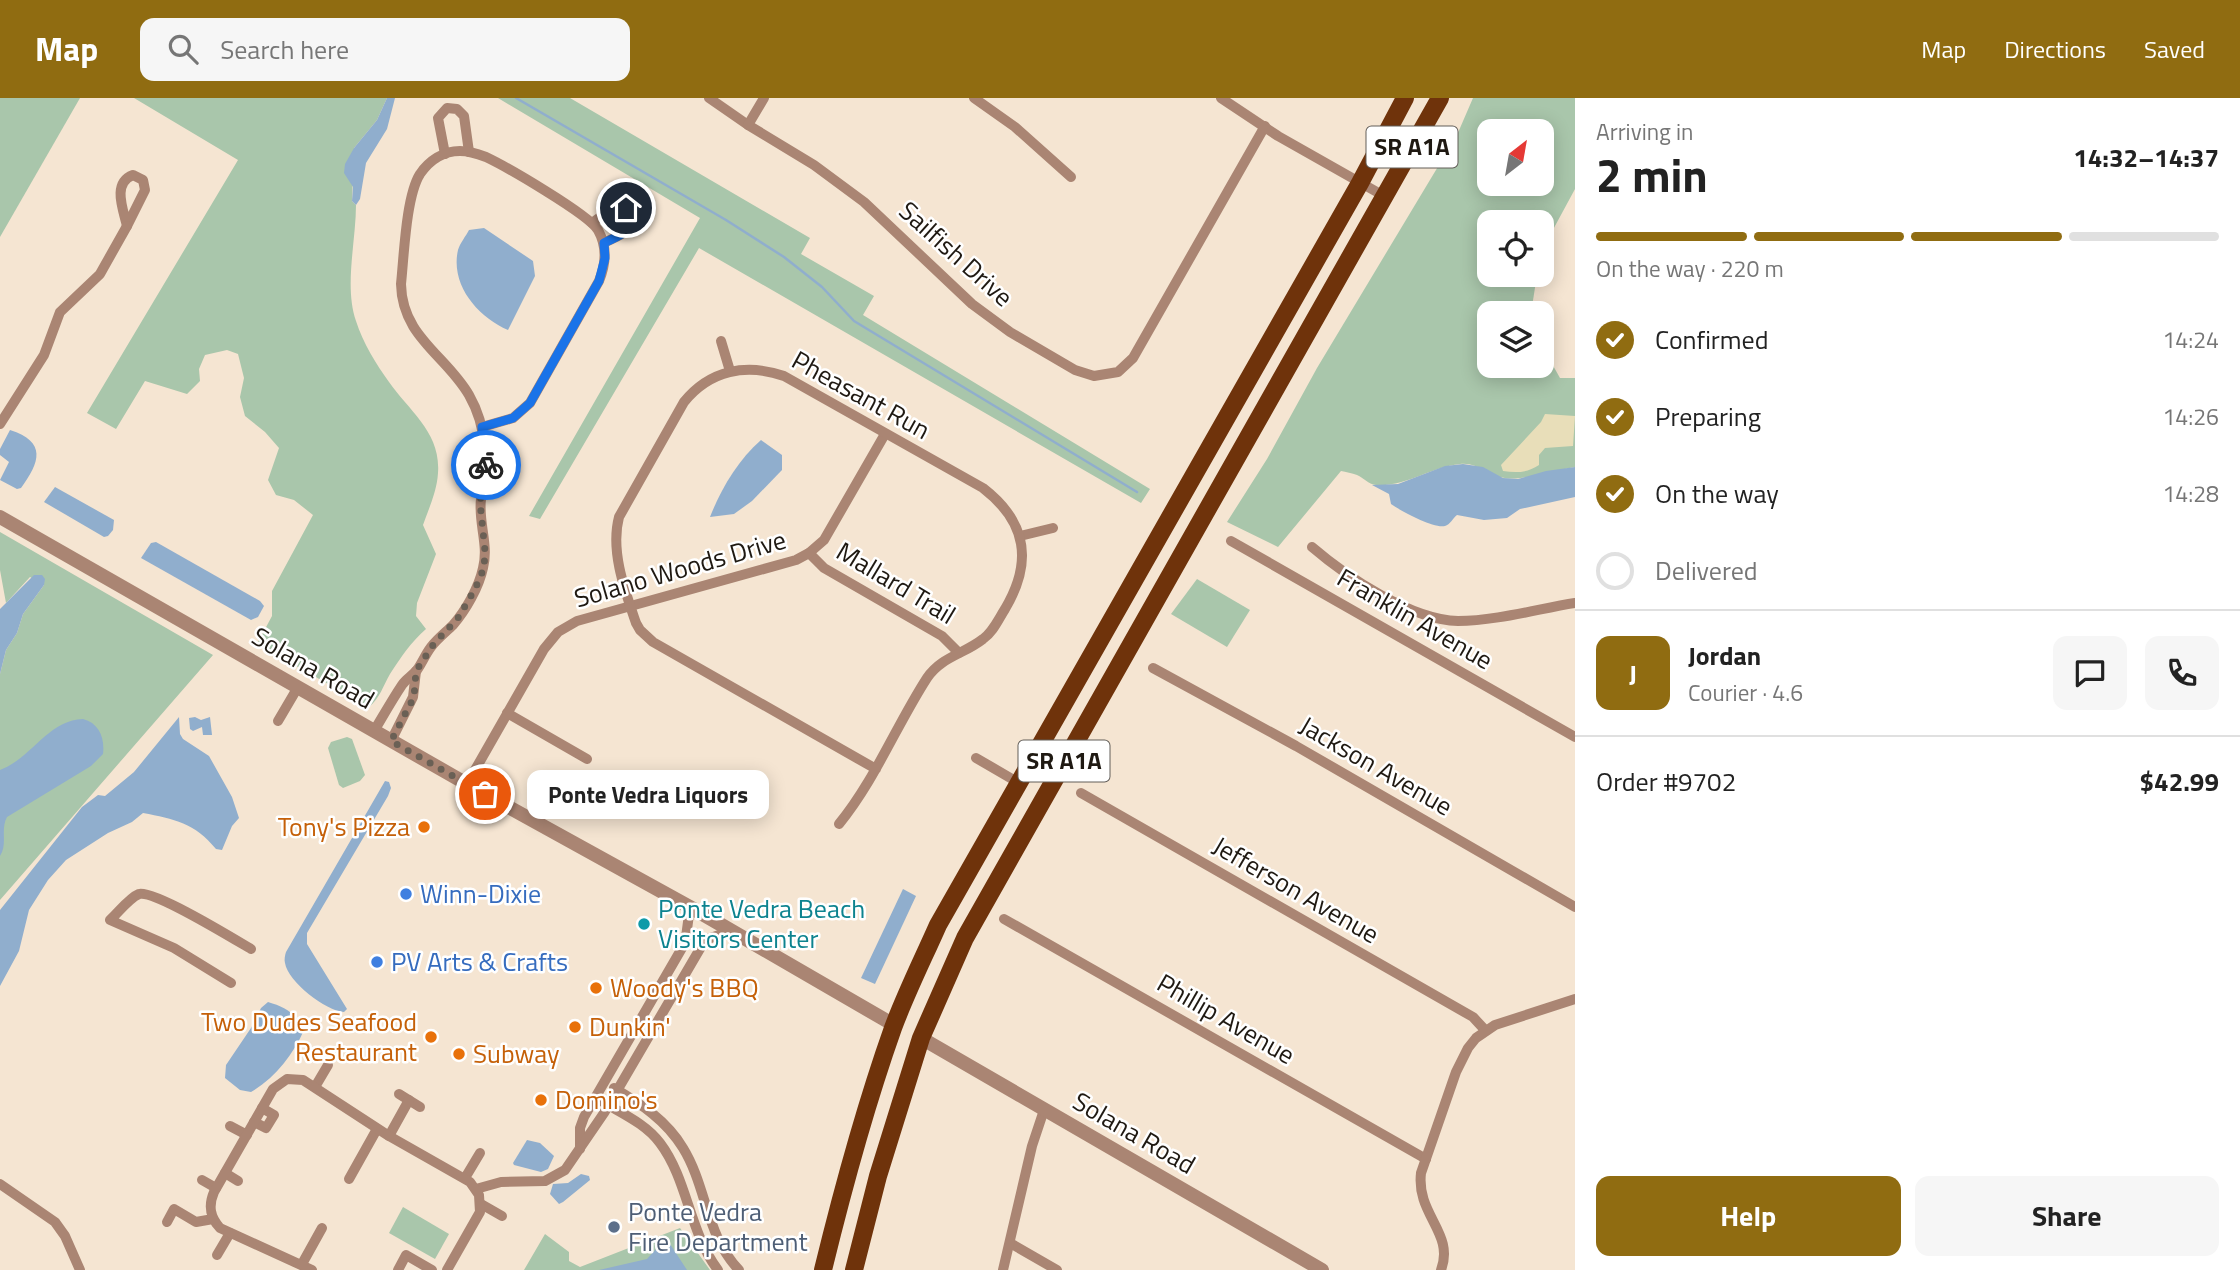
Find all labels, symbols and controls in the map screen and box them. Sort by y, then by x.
search box [140,18,630,81]
text: Map [35,24,98,74]
icon: search [164,30,202,68]
text: Search here [220,30,349,69]
text: Map [1921,31,1966,67]
text: Directions [2004,31,2106,67]
text: Saved [2144,31,2205,67]
text: Arriving in [1596,114,1693,149]
north arrow [1477,119,1554,196]
map controls [1477,119,1554,378]
road number: SR A1A [1366,126,1458,168]
text: 14:32–14:37 [2073,138,2219,177]
text: 2 min [1596,140,1708,210]
pin [596,178,656,238]
icon: home [607,189,645,227]
street label: Sailfish Drive [891,192,1022,316]
button: locate [1477,210,1554,287]
text: On the way · 220 m [1596,251,1784,286]
button: layers [1477,301,1554,378]
text: Confirmed [1655,320,1769,359]
icon: check [1596,321,1634,359]
text: 14:24 [2162,322,2219,357]
street label: Pheasant Run [785,340,938,449]
text: Preparing [1655,397,1761,436]
icon: check [1596,398,1634,436]
text: 14:26 [2162,399,2219,434]
courier [451,430,521,500]
icon: bike [467,446,505,484]
text: On the way [1655,474,1779,513]
icon: check [1596,475,1634,513]
text: 14:28 [2162,476,2219,511]
street label: Solano Woods Drive [569,520,790,617]
street label: Mallard Trail [829,532,963,634]
text: Delivered [1655,551,1758,590]
street label: Franklin Avenue [1330,558,1500,679]
street label: Solana Road [245,617,382,718]
text: Jordan [1688,636,1761,675]
button: chat [2053,636,2127,710]
button: phone [2145,636,2219,710]
text: J [1629,654,1637,693]
text: Courier · 4.6 [1688,675,1803,710]
street label: Jackson Avenue [1292,706,1460,825]
road number: SR A1A [1018,740,1110,782]
text: Order #9702 [1596,762,1736,801]
text: $42.99 [2140,762,2219,801]
pin [455,764,515,824]
callout: Ponte Vedra Liquors [527,770,768,818]
icon: bag [466,775,504,813]
text: Ponte Vedra Liquors [548,777,748,812]
place label: Tony's Pizza [278,807,410,846]
marker: Tony's Pizza [416,819,432,835]
street label: Jefferson Avenue [1206,826,1387,953]
place label: Winn-Dixie [420,874,541,913]
marker: Winn-Dixie [398,886,414,902]
place label: Ponte Vedra Beach Visitors Center [658,889,865,958]
marker: Ponte Vedra Beach Visitors Center [636,916,652,932]
place label: PV Arts & Crafts [391,942,568,981]
marker: PV Arts & Crafts [369,954,385,970]
street label: Phillip Avenue [1150,963,1302,1074]
place label: Woody's BBQ [610,968,759,1007]
marker: Woody's BBQ [588,980,604,996]
place label: Two Dudes Seafood Restaurant [201,1002,417,1071]
place label: Dunkin' [589,1007,671,1046]
marker: Dunkin' [567,1019,583,1035]
marker: Two Dudes Seafood Restaurant [423,1029,439,1045]
place label: Subway [473,1034,560,1073]
marker: Subway [451,1046,467,1062]
place label: Domino's [555,1080,658,1119]
street label: Solana Road [1066,1082,1203,1183]
marker: Domino's [533,1092,549,1108]
button: Help [1596,1176,1901,1256]
button: Share [1915,1176,2219,1256]
place label: Ponte Vedra Fire Department [628,1192,808,1261]
marker: Ponte Vedra Fire Department [606,1219,622,1235]

